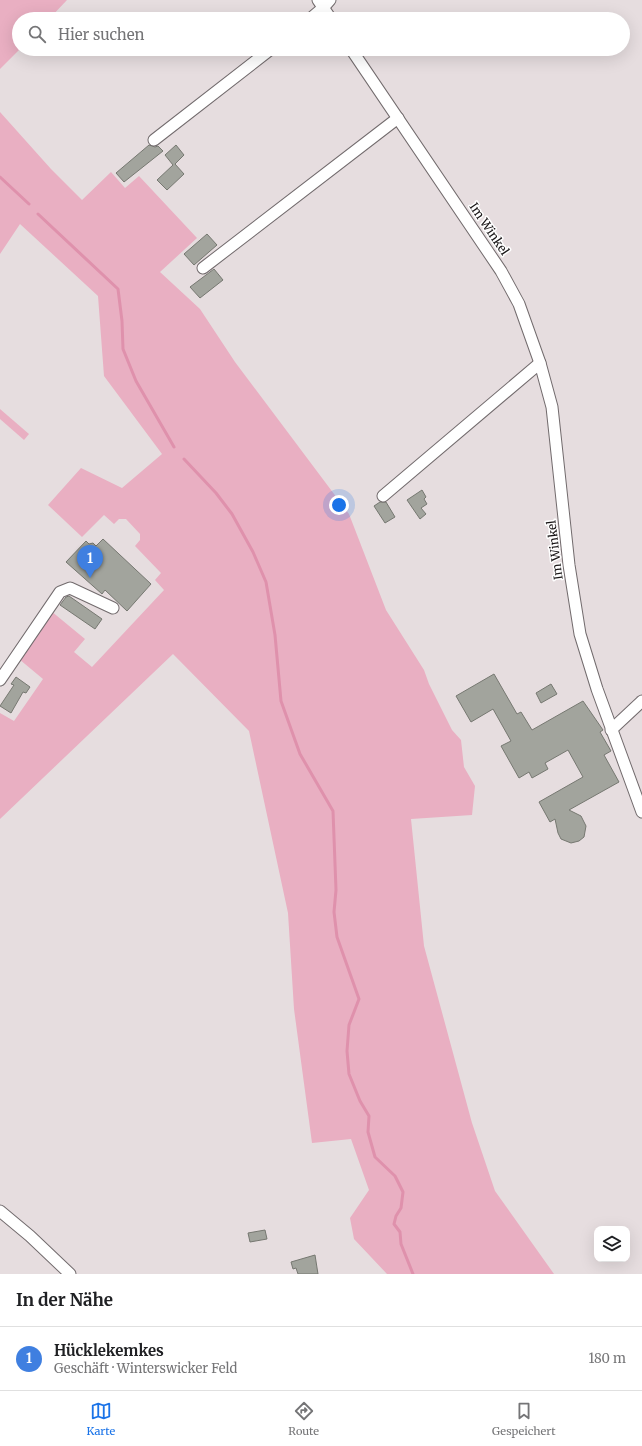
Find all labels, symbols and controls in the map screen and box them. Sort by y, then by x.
search box [12,12,630,56]
icon: search [26,23,48,45]
text: Hier suchen [58,25,145,44]
street label: Im Winkel [466,200,513,258]
your location [329,495,349,515]
street label: Im Winkel [543,519,566,581]
pin: 1 [77,545,103,578]
map controls [594,1226,630,1262]
button: layers [594,1226,630,1262]
text: In der Nähe [16,1289,113,1311]
text: Hücklekemkes [54,1341,164,1360]
text: 1 [26,1350,32,1367]
text: 180 m [588,1350,626,1367]
text: Geschäft · Winterswicker Feld [54,1360,237,1377]
tab: Karte [87,1400,115,1438]
tab: Route [288,1400,319,1438]
tab: Gespeichert [492,1400,555,1438]

